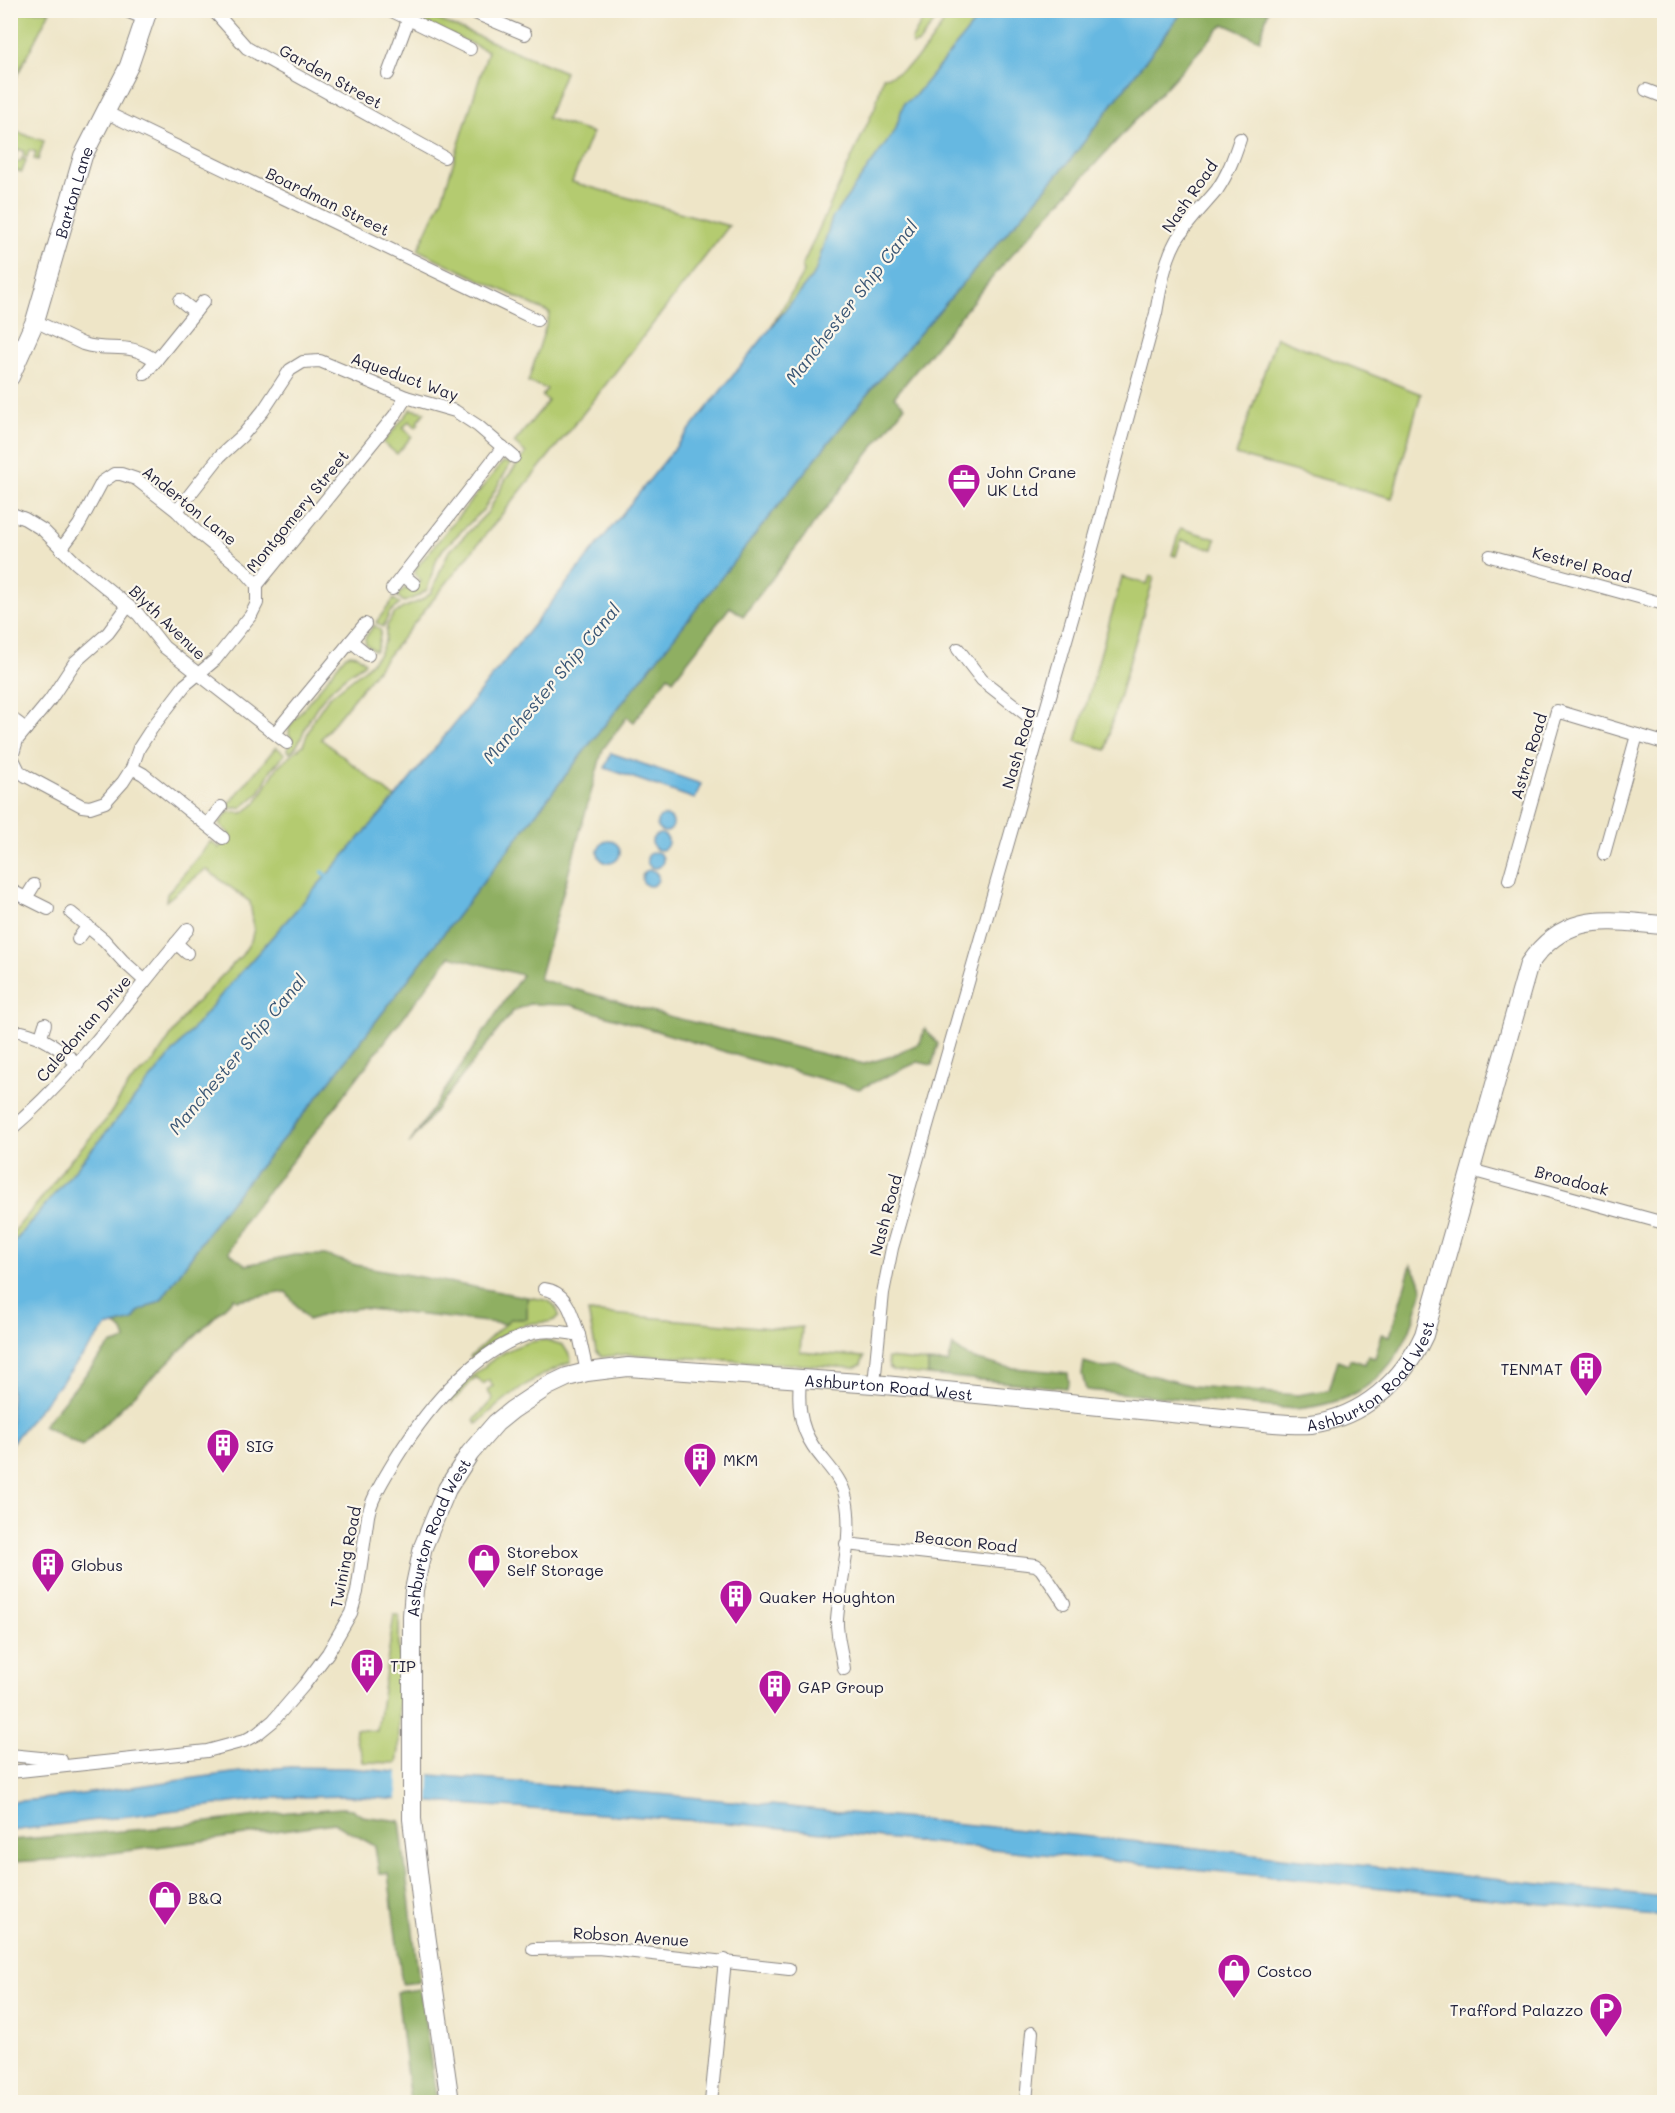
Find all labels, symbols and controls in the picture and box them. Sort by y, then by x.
street label: Garden Street [276,39,386,113]
street label: Barton Lane [49,142,97,241]
street label: Nash Road [1156,156,1222,236]
street label: Boardman Street [263,162,393,240]
water label: Manchester Ship Canal [779,214,923,389]
street label: Aqueduct Way [348,347,462,405]
street label: Montgomery Street [241,445,353,577]
street label: Anderton Lane [138,460,242,550]
place label: John Crane UK Ltd [987,461,1076,500]
office icon: John Crane UK Ltd [946,462,982,509]
street label: Kestrel Road [1530,541,1634,587]
street label: Blyth Avenue [125,580,211,664]
water label: Manchester Ship Canal [477,597,626,768]
street label: Nash Road [996,705,1040,791]
street label: Astra Road [1505,710,1551,802]
water label: Manchester Ship Canal [163,968,312,1139]
street label: Caledonian Drive [31,970,135,1086]
street label: Broadoak [1533,1160,1611,1200]
street label: Nash Road [864,1172,906,1258]
street label: Ashburton Road West [1305,1318,1438,1435]
building icon: TENMAT [1568,1350,1604,1397]
place label: TENMAT [1500,1358,1563,1379]
street label: Ashburton Road West [804,1369,974,1404]
building icon: SIG [205,1427,241,1474]
place label: SIG [246,1435,274,1456]
building icon: MKM [682,1441,718,1488]
place label: MKM [723,1449,758,1470]
street label: Ashburton Road West [401,1454,475,1618]
street label: Twining Road [325,1504,365,1610]
street label: Beacon Road [914,1525,1018,1557]
place label: Storebox Self Storage [507,1541,604,1580]
shop icon: Storebox Self Storage [466,1542,502,1589]
building icon: Globus [30,1546,66,1593]
place label: Globus [71,1554,123,1575]
building icon: Quaker Houghton [718,1578,754,1625]
place label: Quaker Houghton [759,1586,895,1607]
building icon: TIP [349,1647,385,1694]
place label: TIP [390,1655,416,1676]
building icon: GAP Group [757,1668,793,1715]
place label: GAP Group [798,1676,884,1697]
shop icon: B&Q [147,1879,183,1926]
place label: B&Q [188,1887,222,1908]
street label: Robson Avenue [572,1921,690,1951]
shop icon: Costco [1216,1952,1252,1999]
place label: Costco [1257,1960,1312,1981]
parking icon: Trafford Palazzo [1588,1991,1624,2038]
place label: Trafford Palazzo [1450,1999,1583,2020]

